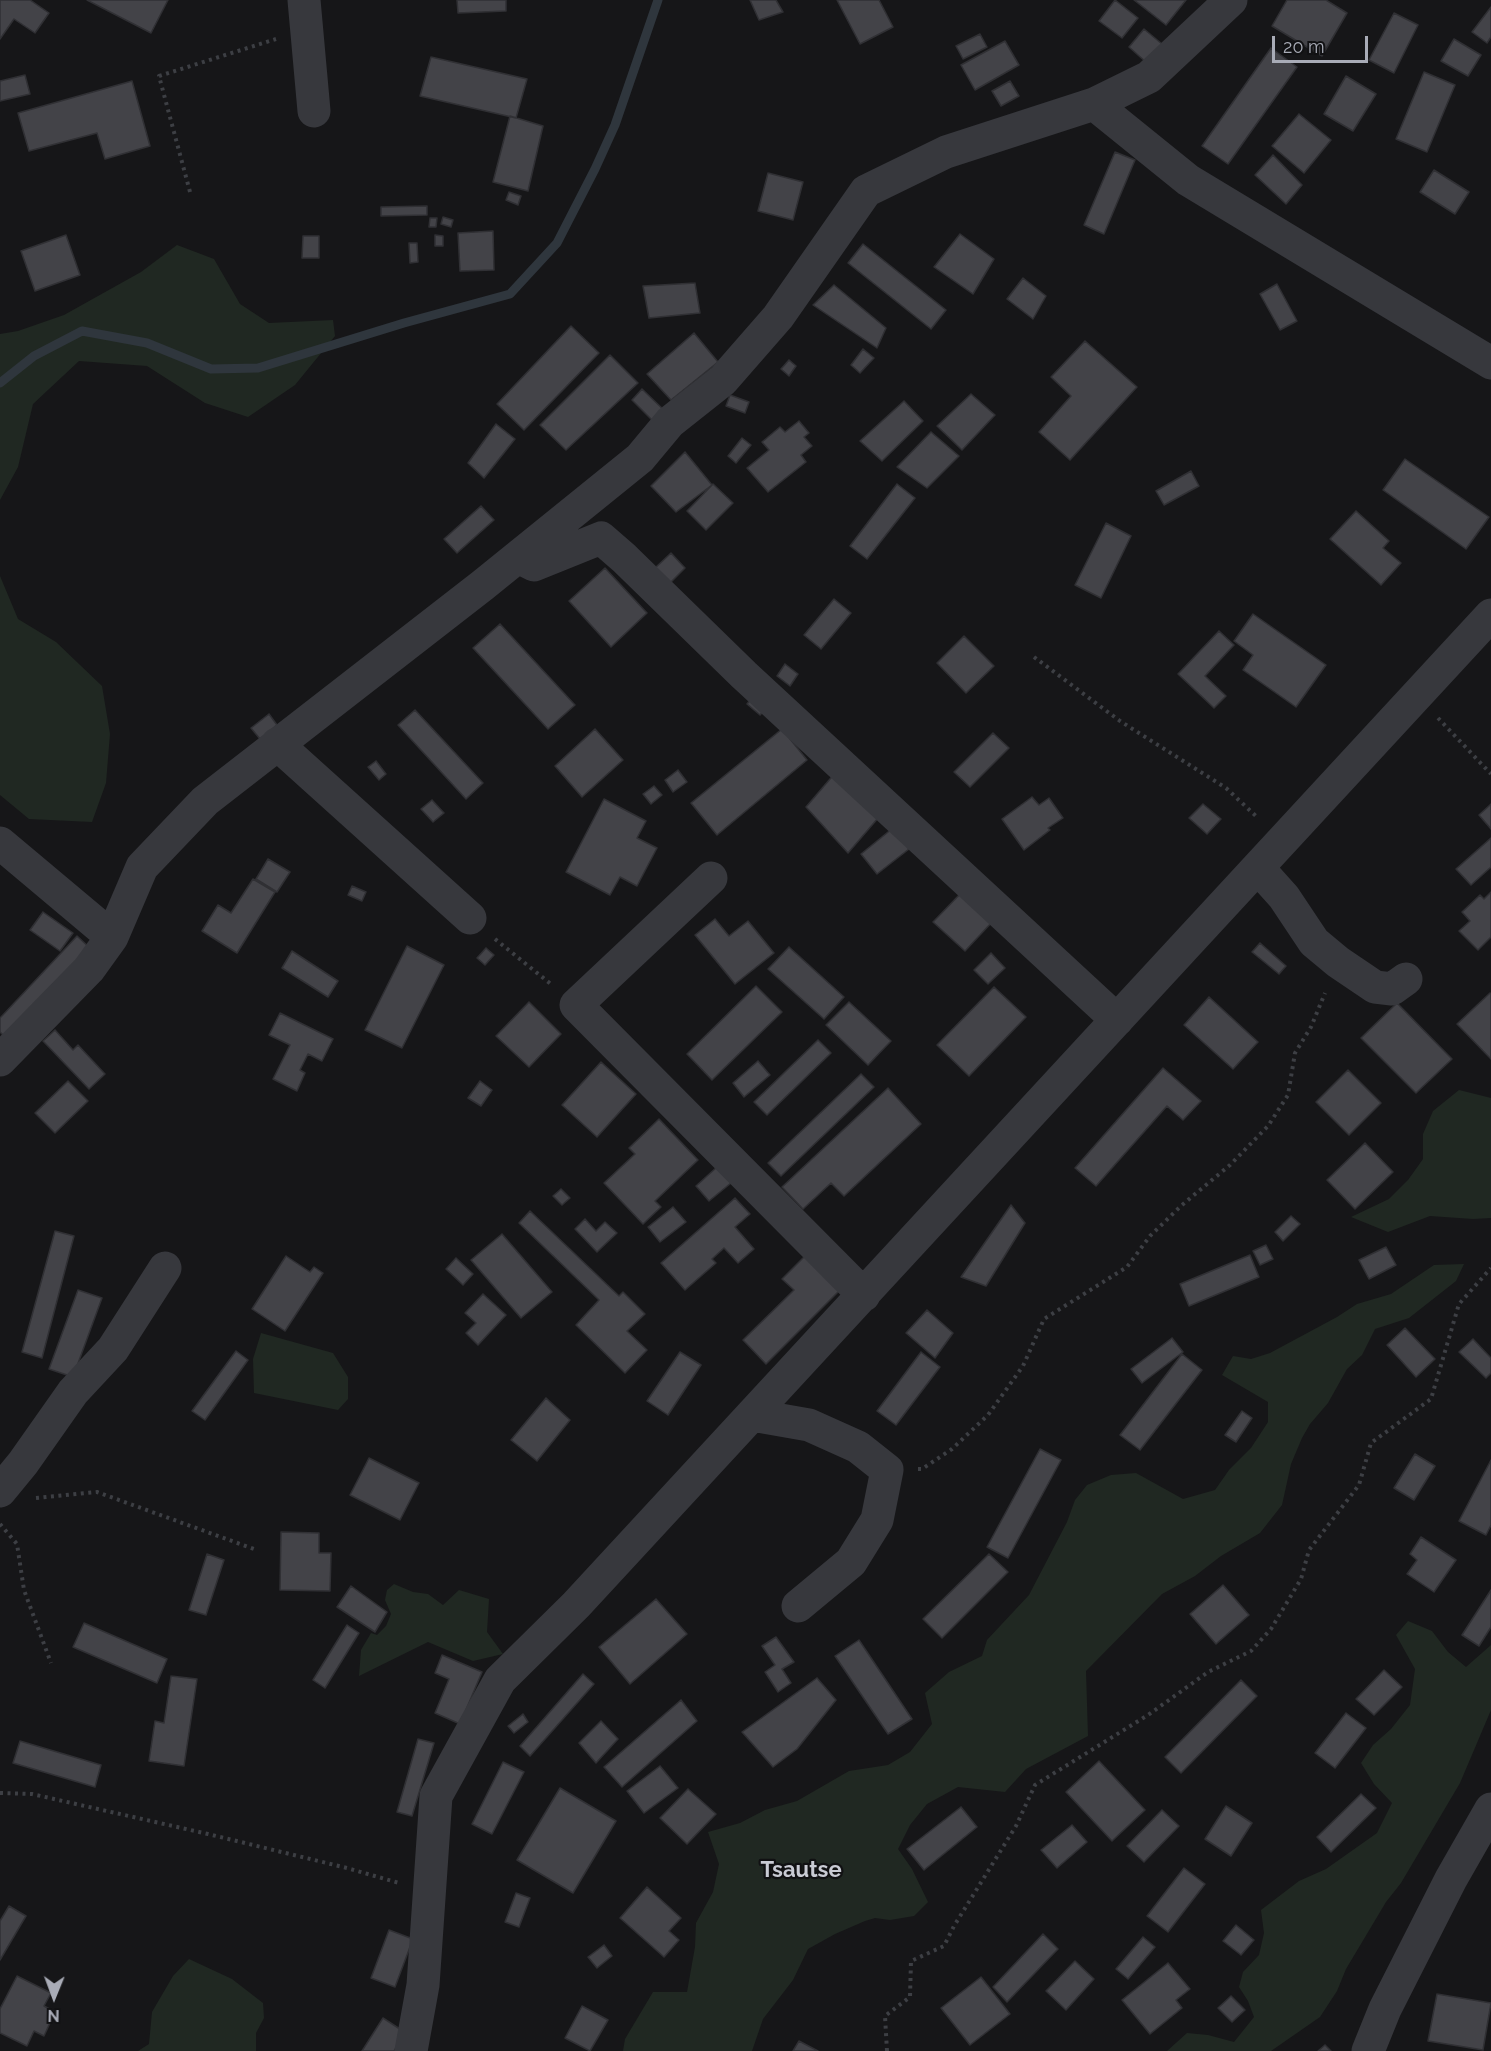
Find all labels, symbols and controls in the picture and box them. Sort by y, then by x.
scale bar [1275,24,1371,62]
text: 20 m [1283,36,1325,57]
district label: Tsautse [760,1857,842,1883]
north arrow [24,1967,84,2027]
text: N [47,2006,60,2025]

